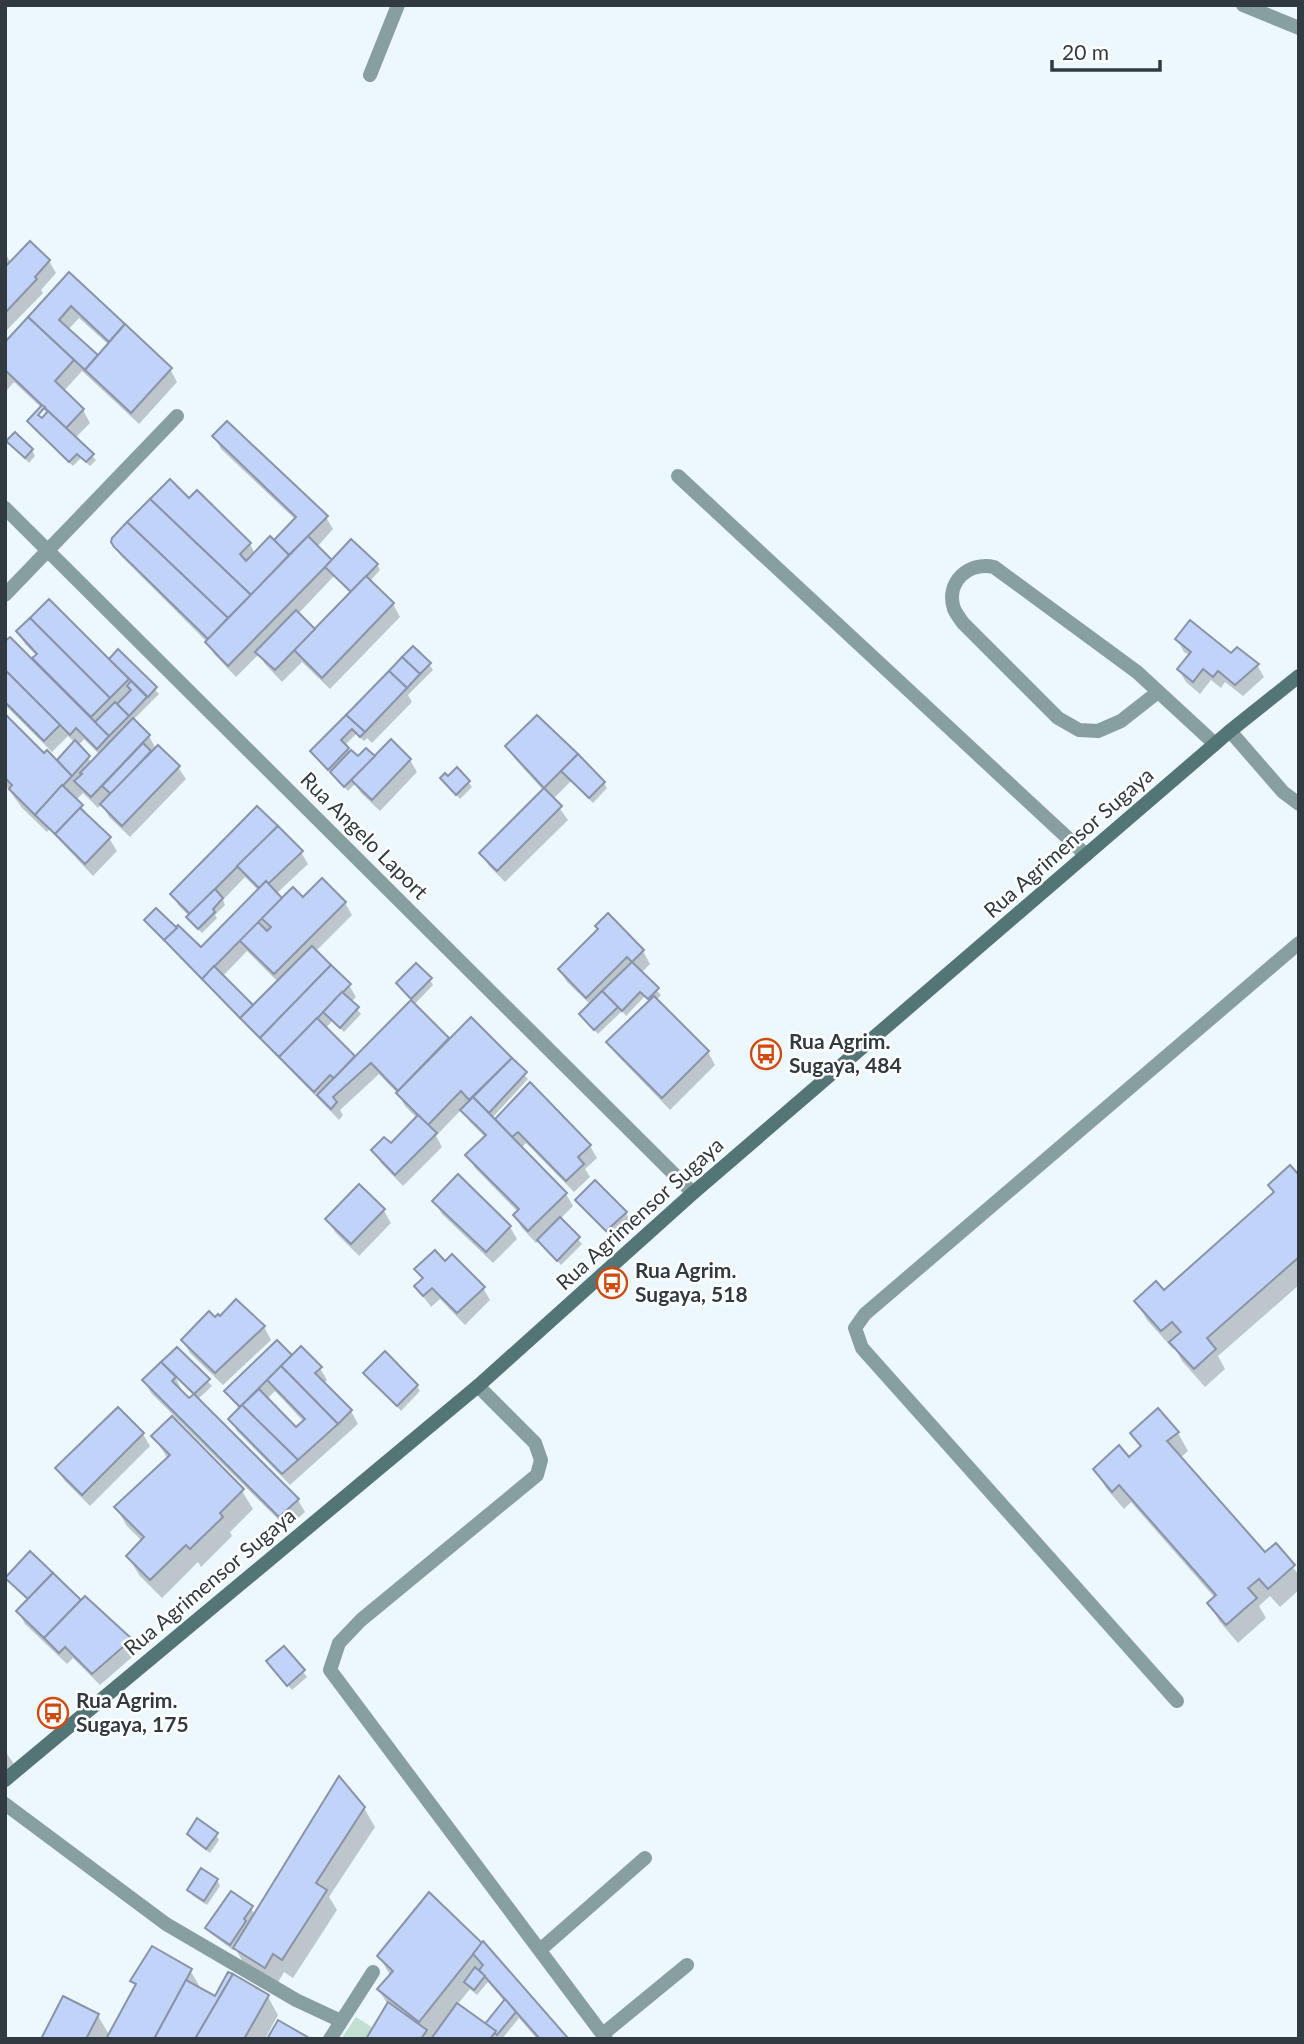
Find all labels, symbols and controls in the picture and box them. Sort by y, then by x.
scale bar [1052,28,1160,72]
text: 20 m [1062,39,1109,64]
street label: Rua Agrimensor Sugaya [978,762,1158,922]
street label: Rua Angelo Laport [296,766,434,904]
place label: Rua Agrim. Sugaya, 484 [789,1028,902,1077]
bus stop icon: Rua Agrim. Sugaya, 484 [749,1037,783,1071]
street label: Rua Agrimensor Sugaya [550,1131,728,1294]
place label: Rua Agrim. Sugaya, 518 [635,1257,748,1306]
bus stop icon: Rua Agrim. Sugaya, 518 [595,1266,629,1300]
street label: Rua Agrimensor Sugaya [118,1502,300,1660]
place label: Rua Agrim. Sugaya, 175 [76,1687,189,1736]
bus stop icon: Rua Agrim. Sugaya, 175 [36,1696,70,1730]

